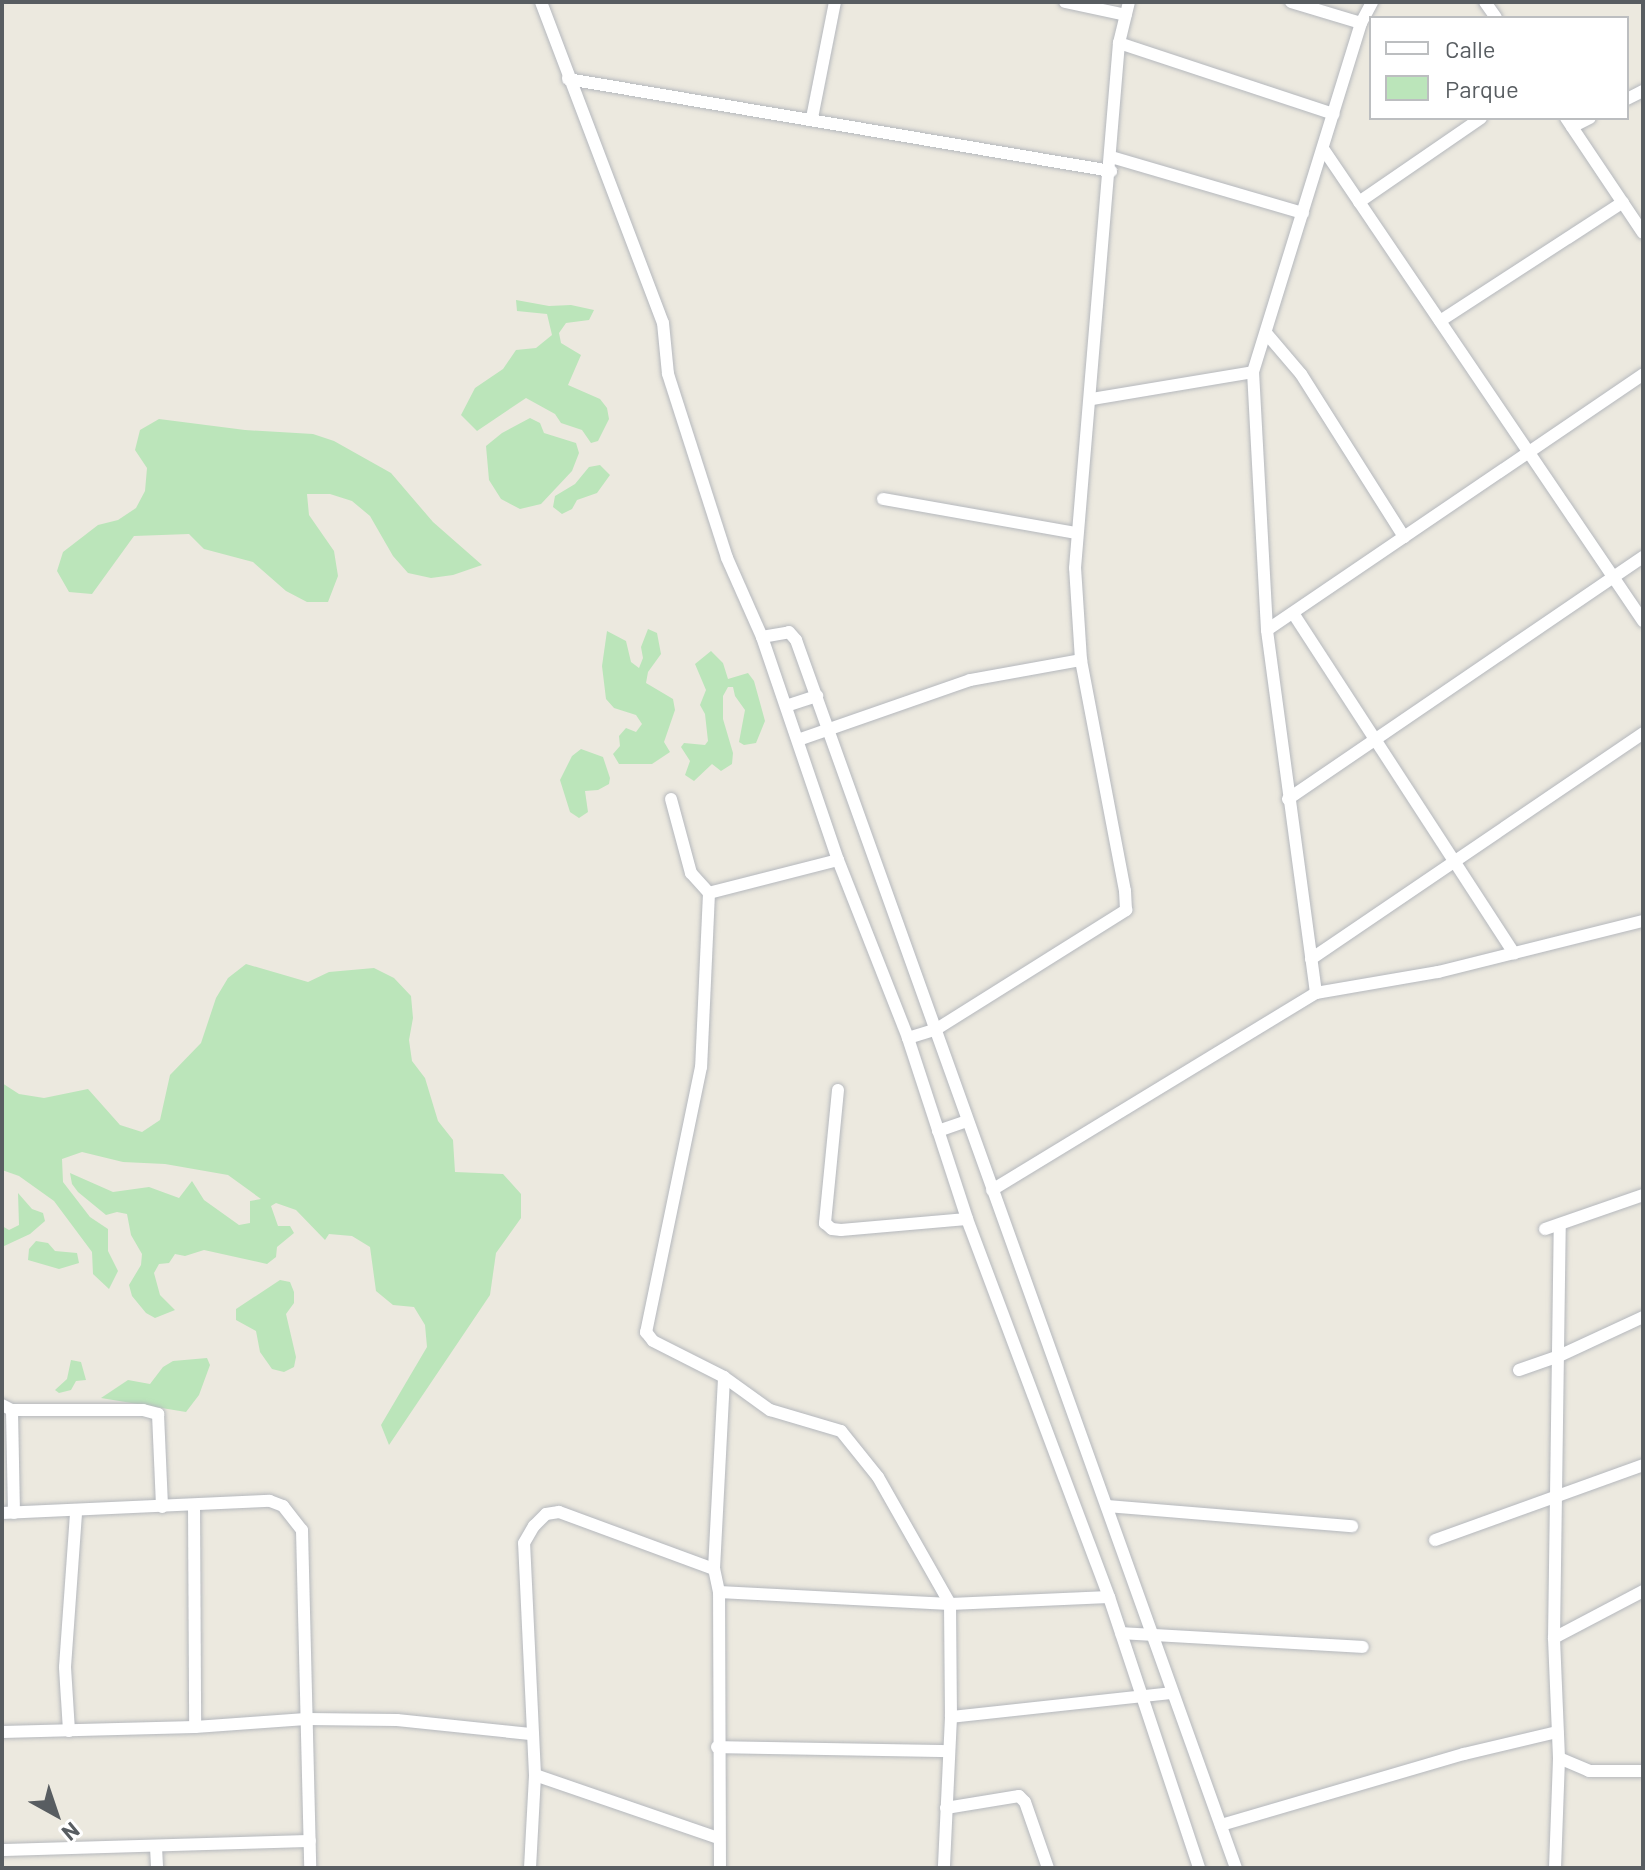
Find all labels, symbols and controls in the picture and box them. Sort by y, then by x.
legend [1369,16,1629,120]
text: Calle [1445,34,1496,63]
text: Parque [1445,74,1519,103]
north arrow [16,1774,96,1854]
text: N [57,1818,85,1847]

